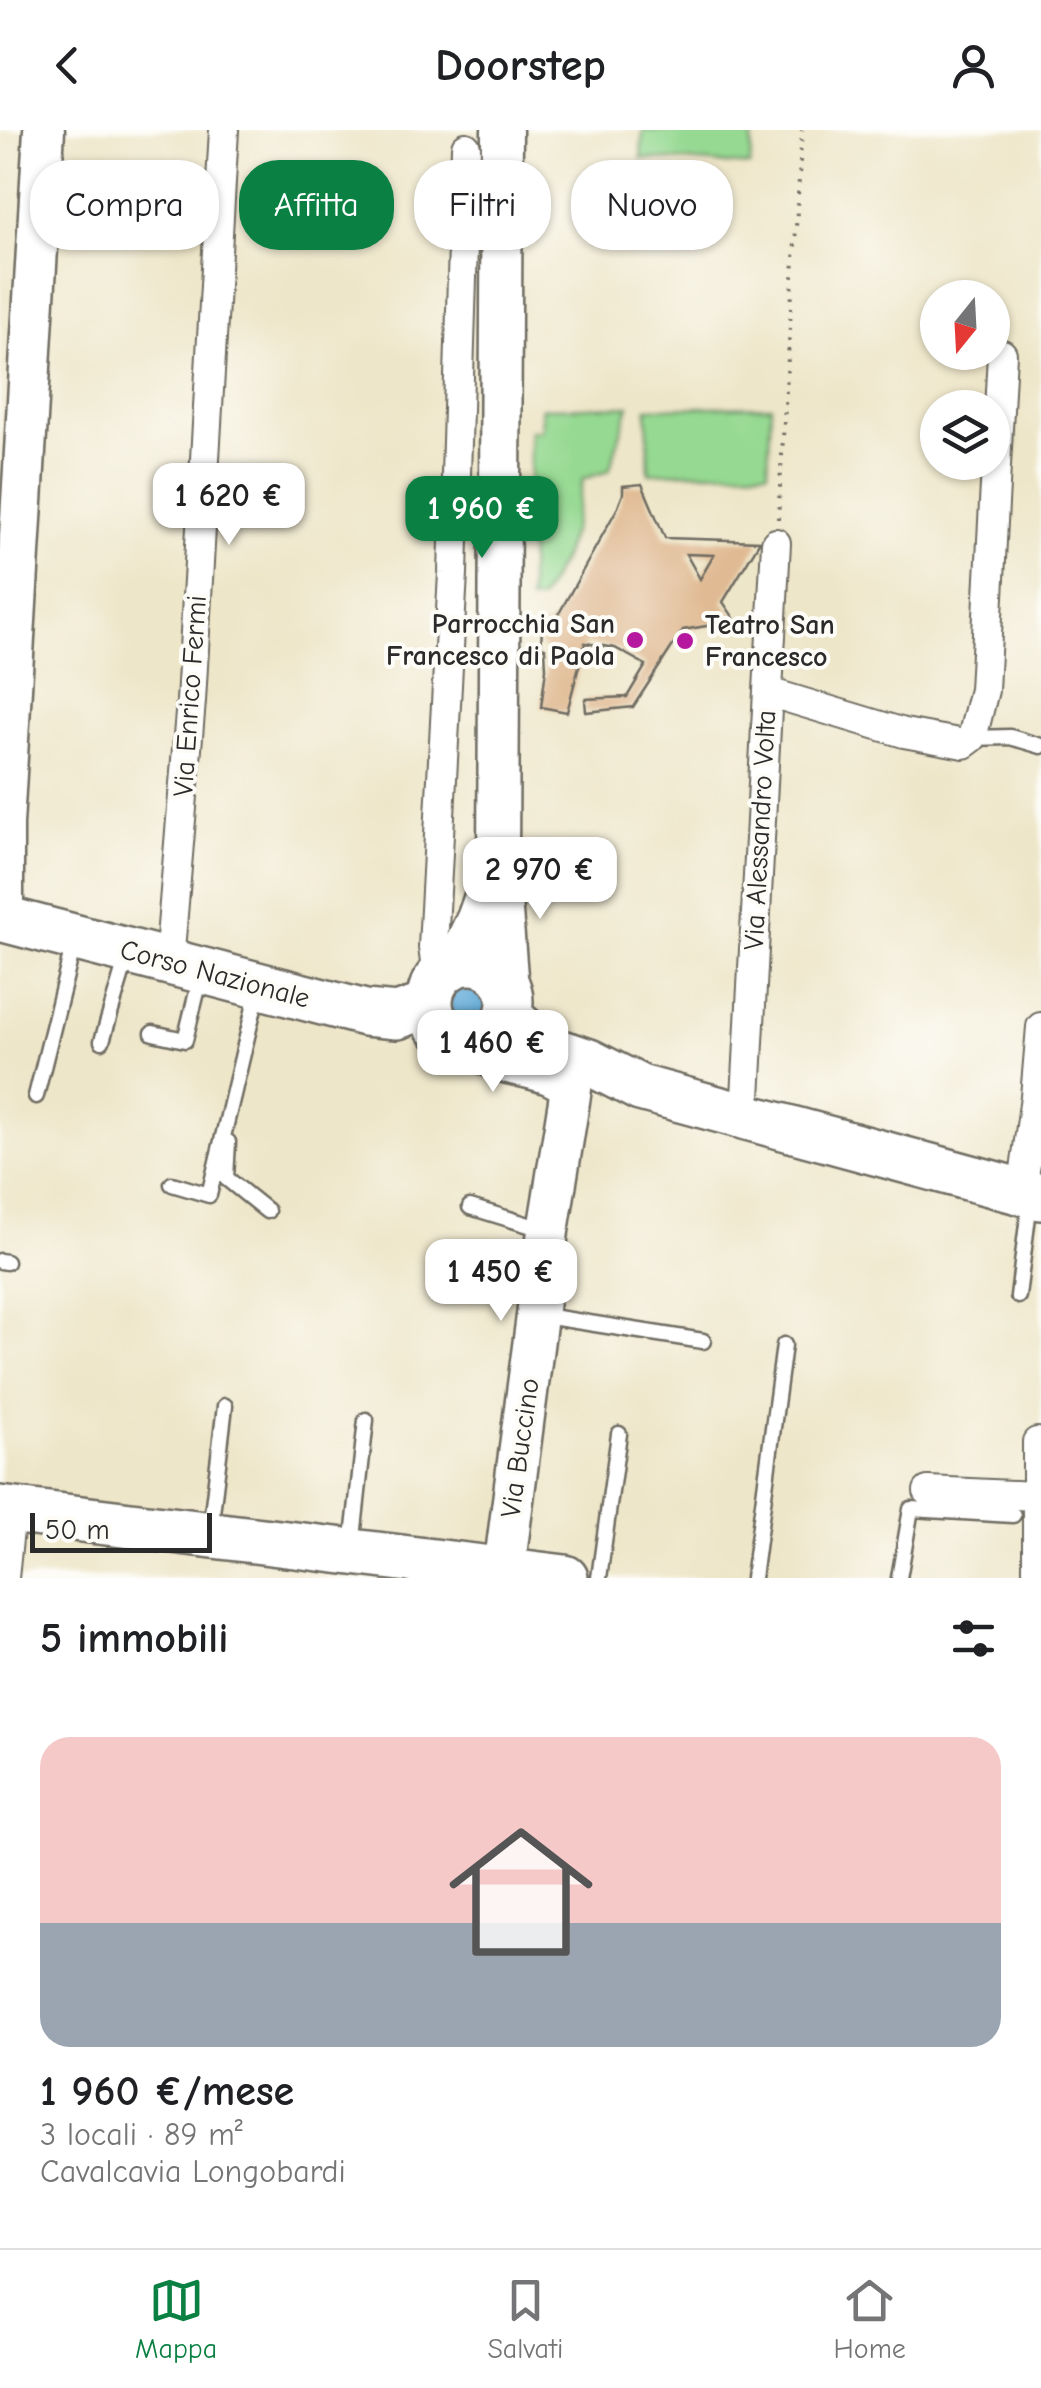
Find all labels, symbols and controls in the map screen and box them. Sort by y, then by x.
icon: back [40,38,95,93]
icon: person [946,38,1001,93]
text: Doorstep [435,39,606,91]
chip: Compra [30,160,219,250]
chip: Affitta [239,160,394,250]
chip: Filtri [414,160,551,250]
chip: Nuovo [571,160,733,250]
north arrow [920,280,1010,370]
map controls [920,280,1010,480]
button: layers [920,390,1010,480]
pin: 1 620 € [137,463,321,548]
pin: 1 960 € [390,476,574,561]
text: 1 620 € [175,477,283,514]
text: 1 960 € [427,490,537,527]
street label: Via Enrico Fermi [167,594,213,798]
place label: Parrocchia San Francesco di Paola [386,608,615,672]
place label: Teatro San Francesco [705,609,835,673]
marker: Parrocchia San Francesco di Paola [624,629,646,651]
marker: Teatro San Francesco [674,630,696,652]
street label: Via Alessandro Volta [738,709,782,951]
pin: 2 970 € [448,837,632,922]
text: 2 970 € [485,851,595,888]
street label: Corso Nazionale [117,933,313,1015]
pin: 1 460 € [401,1010,585,1095]
text: 1 460 € [439,1024,547,1061]
pin: 1 450 € [409,1239,593,1324]
text: 1 450 € [447,1253,555,1290]
street label: Via Buccino [494,1376,546,1520]
scale bar [30,1508,212,1552]
text: 50 m [45,1514,110,1546]
icon: filters [946,1611,1001,1666]
text: 5 immobili [40,1614,228,1663]
icon: home [431,1802,611,1982]
text: 1 960 €/mese [40,2067,294,2116]
text: 3 locali · 89 m² [40,2116,243,2153]
text: Cavalcavia Longobardi [40,2153,346,2190]
tab: Mappa [135,2273,217,2365]
tab: Salvati [487,2273,563,2365]
tab: Home [834,2273,906,2365]

